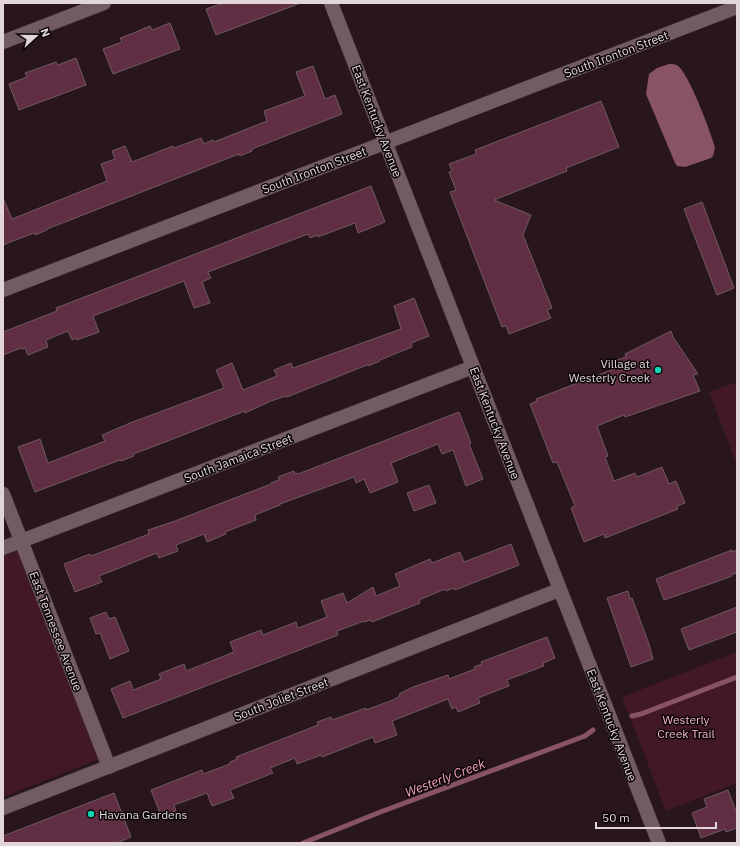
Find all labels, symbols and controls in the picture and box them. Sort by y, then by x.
north arrow [16,16,56,56]
text: N [37,26,53,39]
street label: South Ironton Street [562,27,670,81]
street label: East Kentucky Avenue [349,63,406,180]
street label: South Ironton Street [260,143,368,197]
place label: Village at Westerly Creek [569,356,651,385]
street label: East Kentucky Avenue [467,365,524,482]
marker: Village at Westerly Creek [653,365,663,375]
street label: South Jamaica Street [182,430,294,486]
street label: East Tennessee Avenue [26,569,86,693]
street label: East Kentucky Avenue [584,667,641,784]
street label: South Joliet Street [232,674,330,724]
park label: Westerly Creek Trail [657,712,715,741]
water label: Westerly Creek [403,755,488,801]
scale bar [596,804,716,830]
place label: Havana Gardens [99,807,188,822]
marker: Havana Gardens [86,809,96,819]
text: 50 m [602,810,630,825]

